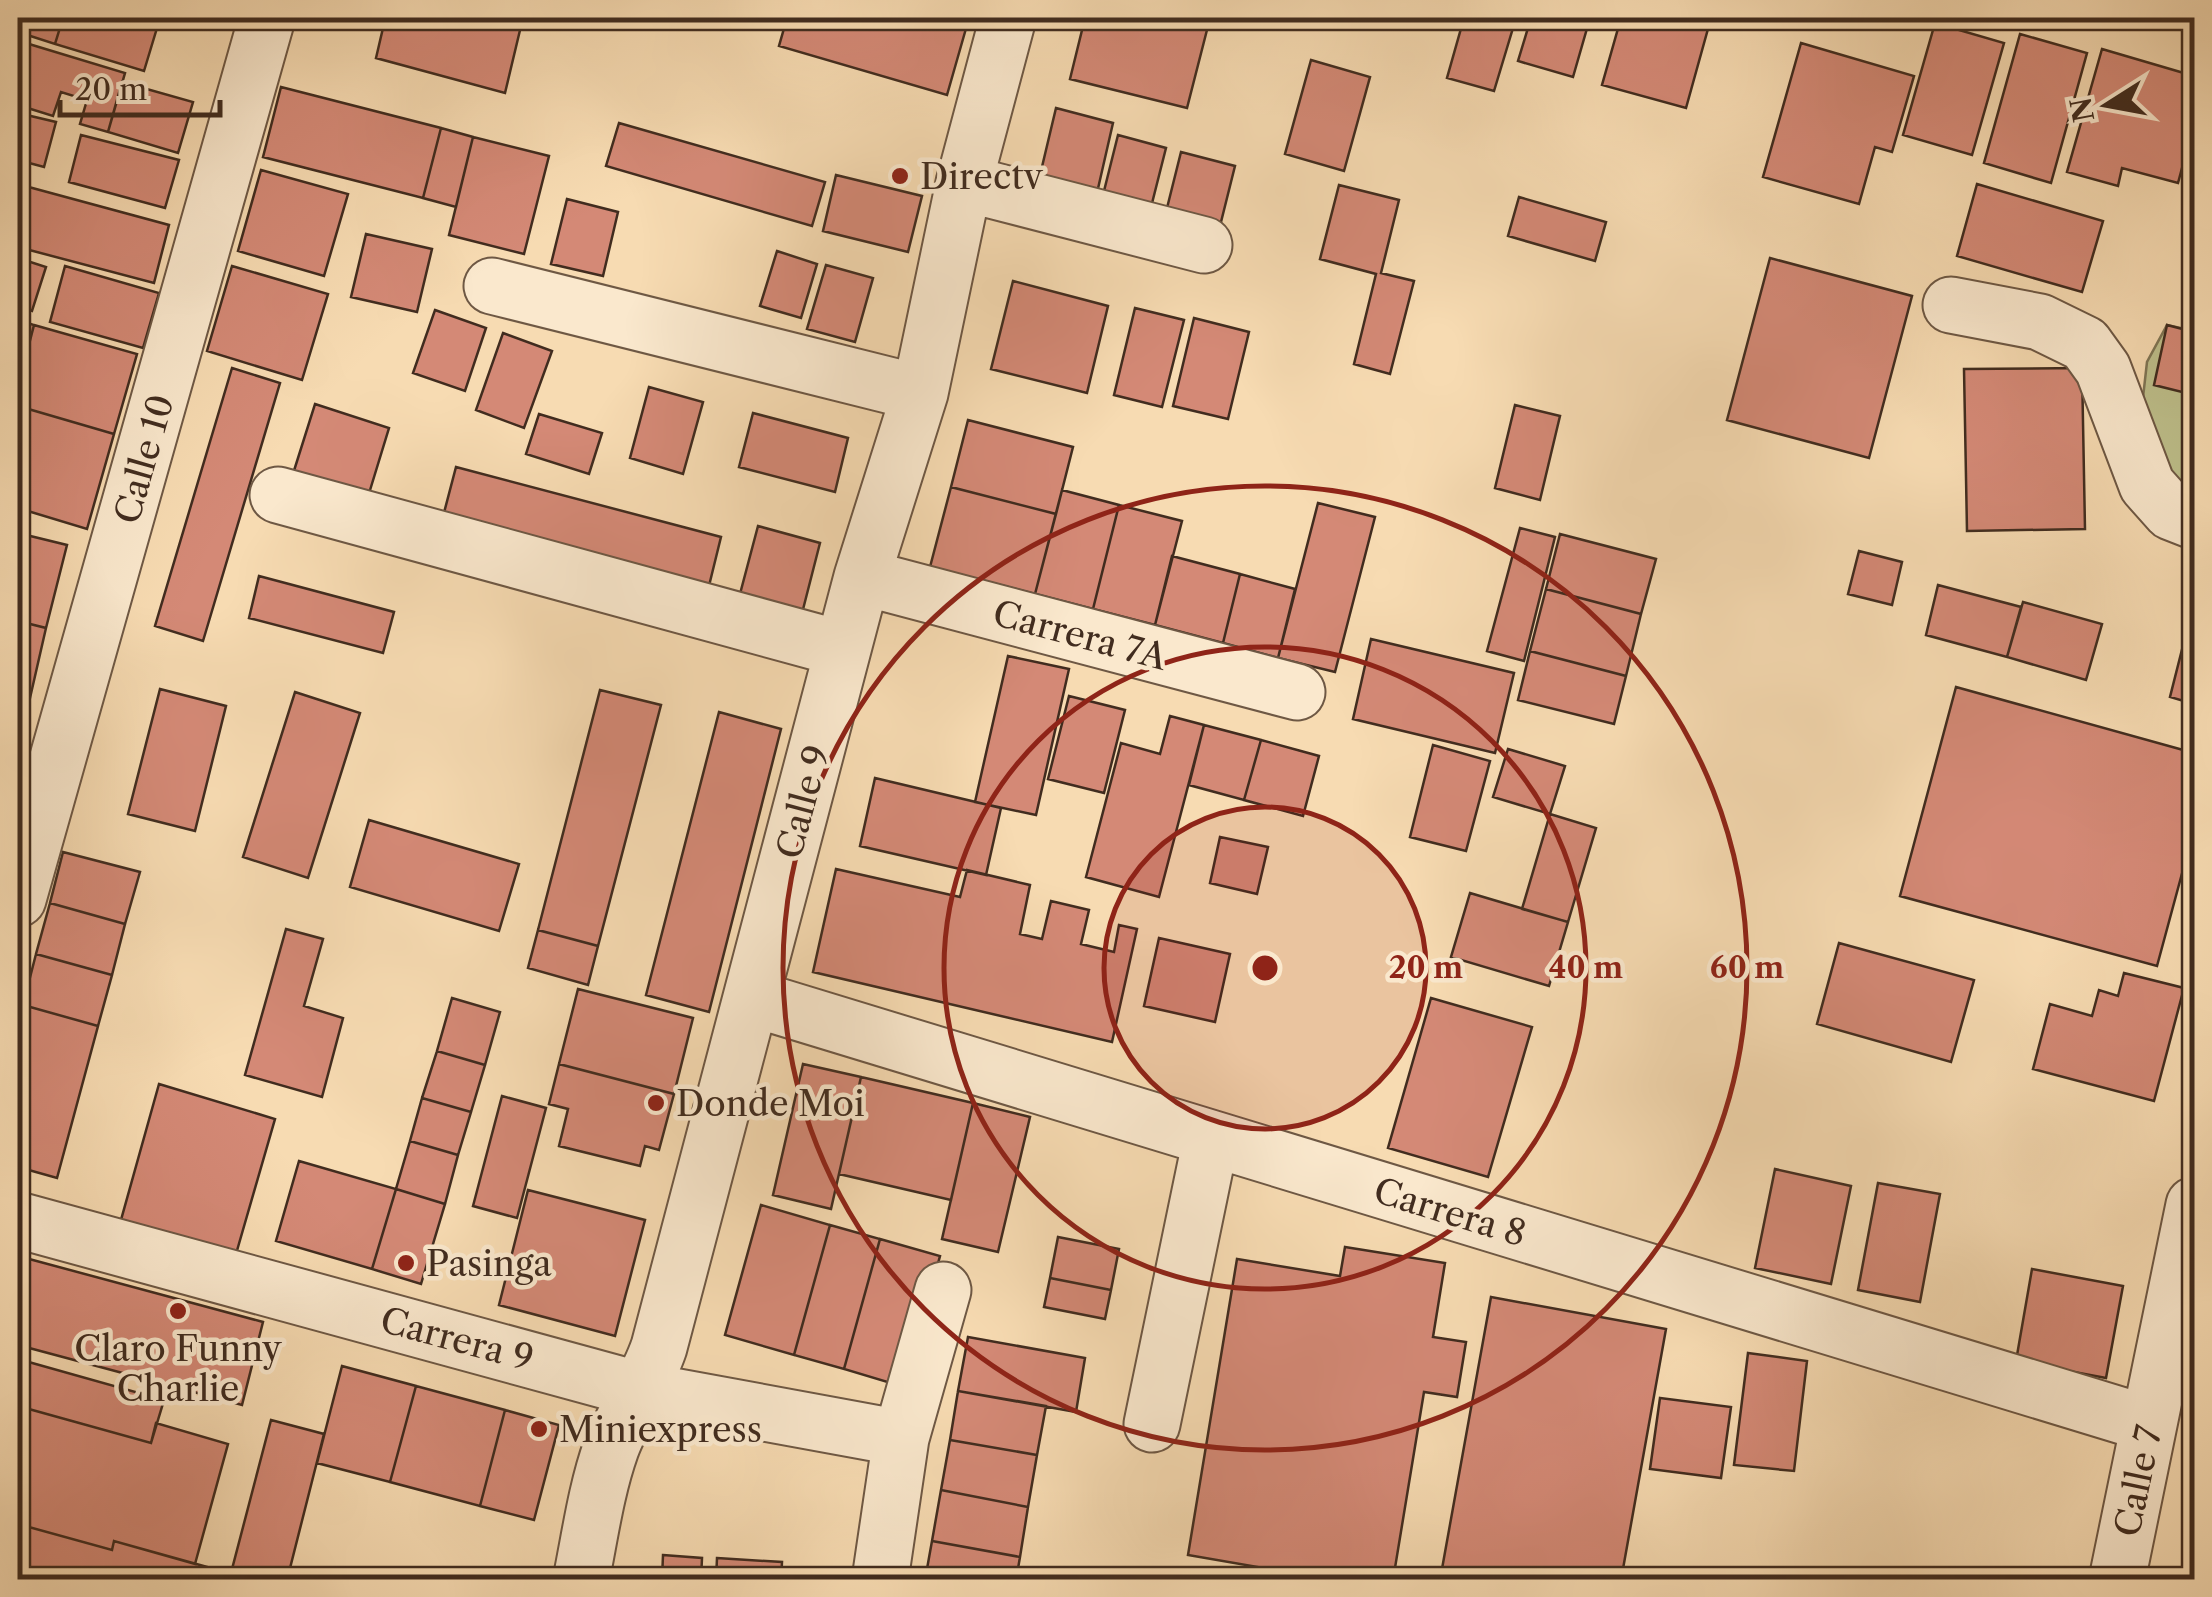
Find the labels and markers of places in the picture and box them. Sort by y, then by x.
place label: Directv [920,155,1044,198]
marker: Directv [889,165,911,187]
centre of rings [1247,950,1283,986]
place label: Donde Moi [676,1082,865,1125]
marker: Donde Moi [645,1092,667,1114]
place label: Pasinga [426,1242,552,1285]
marker: Pasinga [395,1252,417,1274]
marker: Claro Funny Charlie [167,1300,189,1322]
place label: Claro Funny Charlie [74,1327,282,1410]
place label: Miniexpress [559,1408,762,1451]
marker: Miniexpress [528,1418,550,1440]

